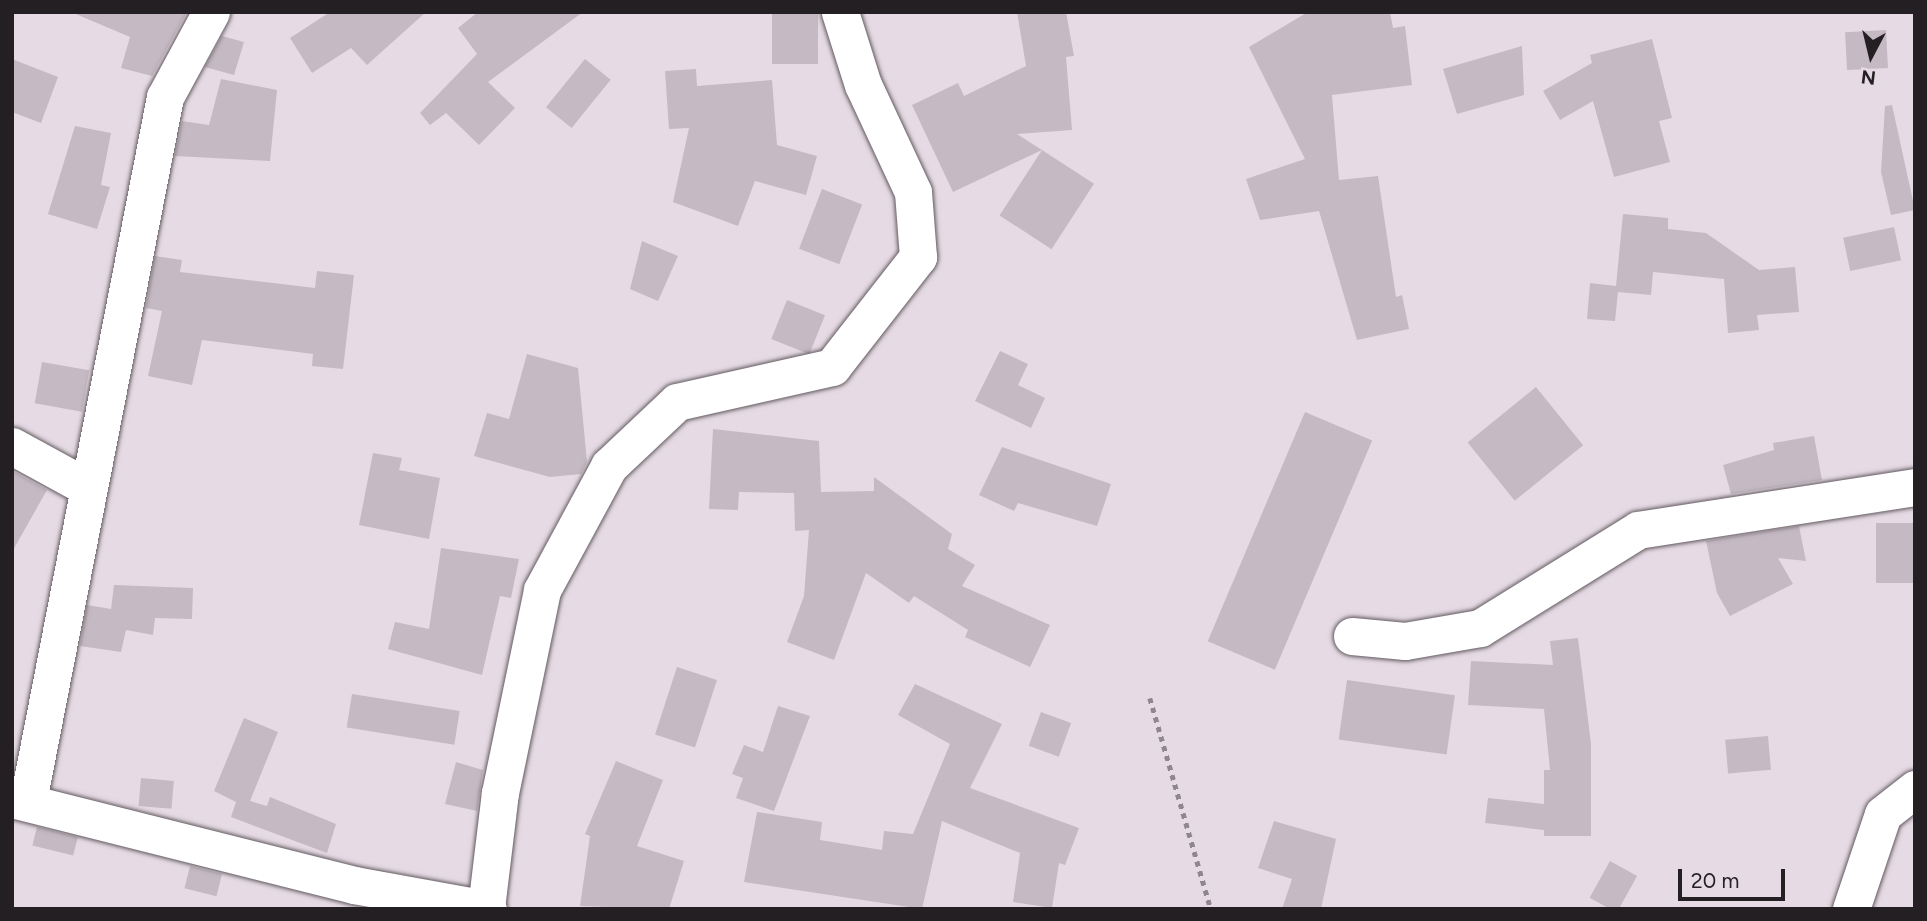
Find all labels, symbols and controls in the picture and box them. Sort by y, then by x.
north arrow [1836,21,1906,91]
text: N [1860,65,1877,90]
scale bar [1682,855,1789,899]
text: 20 m [1691,868,1739,893]

